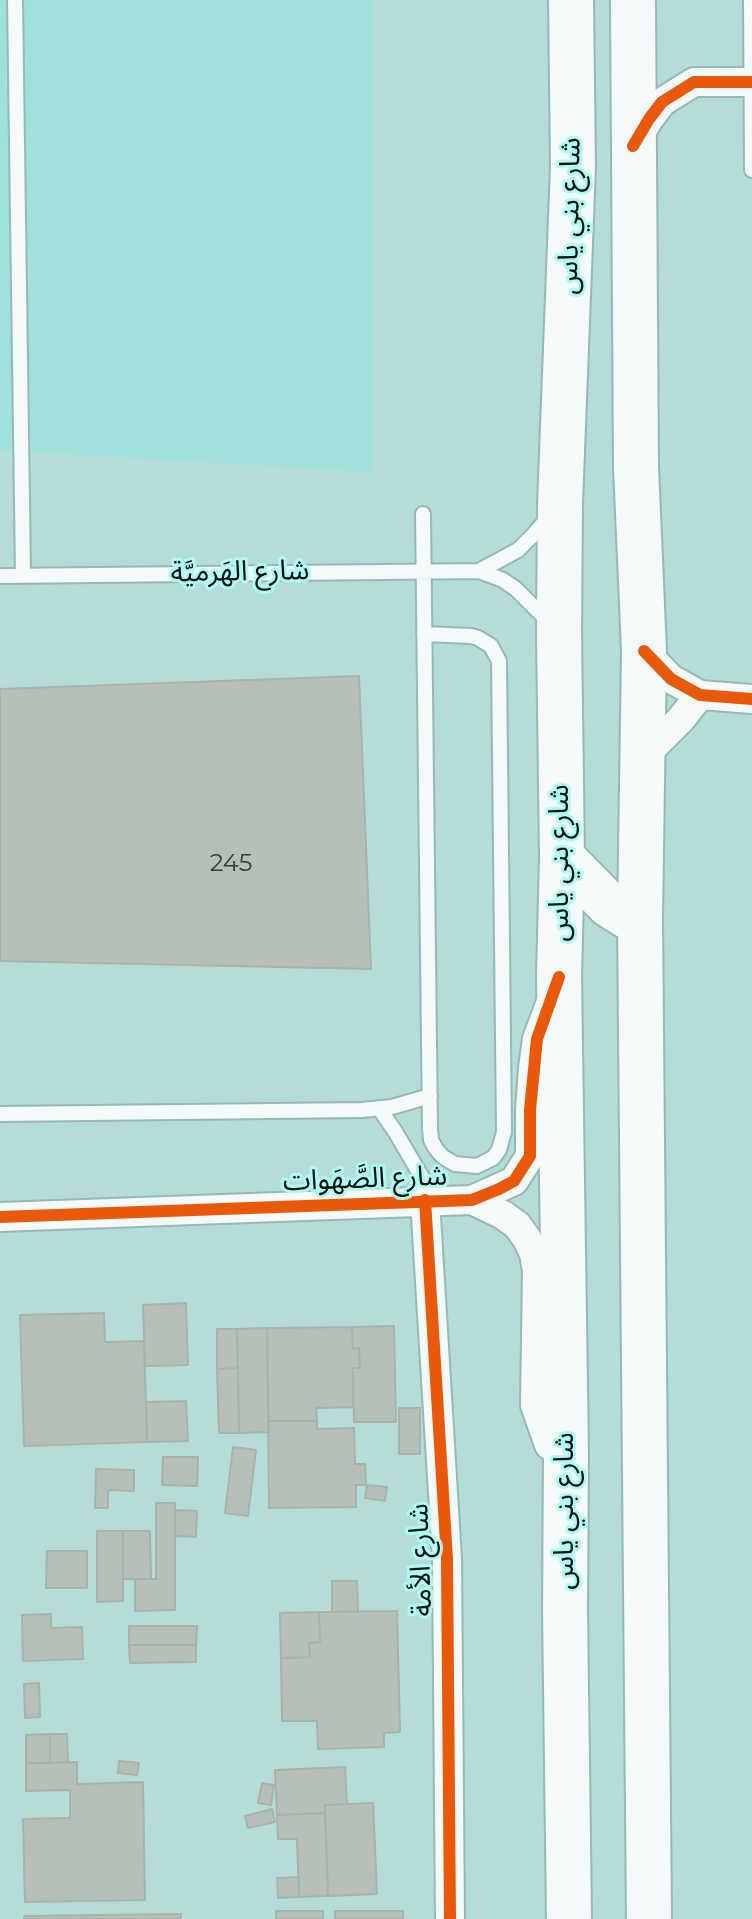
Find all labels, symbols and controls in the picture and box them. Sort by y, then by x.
street label: شارع بني ياس [552,137,588,295]
street label: شارع الهَرميَّة [170,554,310,590]
street label: شارع بني ياس [543,784,577,942]
house number: 245 [210,850,252,878]
street label: شارع الصَّهَوات [282,1159,448,1199]
street label: شارع بني ياس [548,1432,582,1590]
street label: شارع الأمة [402,1503,440,1617]

